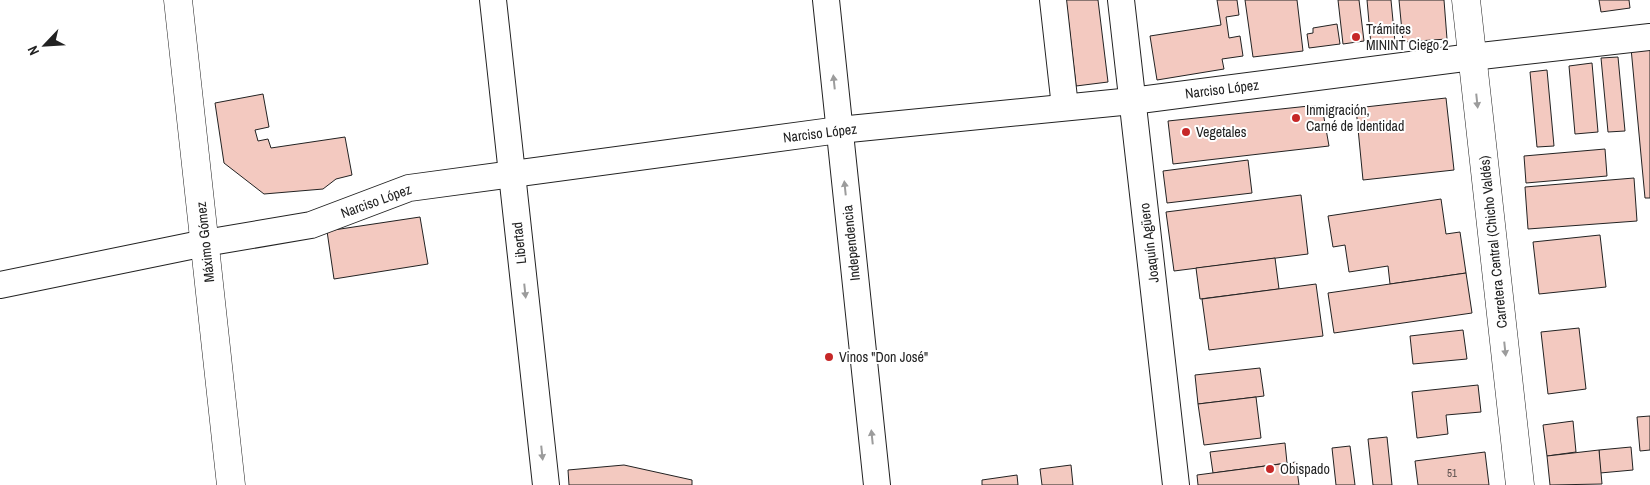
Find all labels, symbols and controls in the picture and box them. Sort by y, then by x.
north arrow [20,20,70,70]
place label: Trámites MININT Ciego 2 [1366,20,1449,54]
marker: Trámites MININT Ciego 2 [1350,31,1362,43]
text: N [23,43,43,58]
one-way arrow [830,74,838,90]
street label: Narciso López [1184,76,1260,102]
one-way arrow [1473,93,1481,109]
place label: Inmigración, Carné de Identidad [1306,101,1404,135]
marker: Inmigración, Carné de Identidad [1290,112,1302,124]
street label: Narciso López [782,120,858,146]
place label: Vegetales [1196,123,1247,141]
marker: Vegetales [1180,126,1192,138]
street label: Carretera Central (Chicho Valdés) [1475,155,1511,329]
street label: Narciso López [338,180,414,222]
one-way arrow [841,180,849,196]
street label: Máximo Gómez [192,201,218,283]
street label: Joaquín Agüero [1135,202,1163,284]
street label: Independencia [838,204,864,282]
street label: Libertad [508,221,530,265]
one-way arrow [521,283,529,299]
one-way arrow [1501,341,1509,357]
place label: Vinos "Don José" [839,348,928,366]
marker: Vinos "Don José" [823,351,835,363]
one-way arrow [868,428,876,444]
one-way arrow [538,445,546,461]
place label: Obispado [1280,460,1330,478]
marker: Obispado [1264,463,1276,475]
house number: 51 [1447,466,1457,480]

